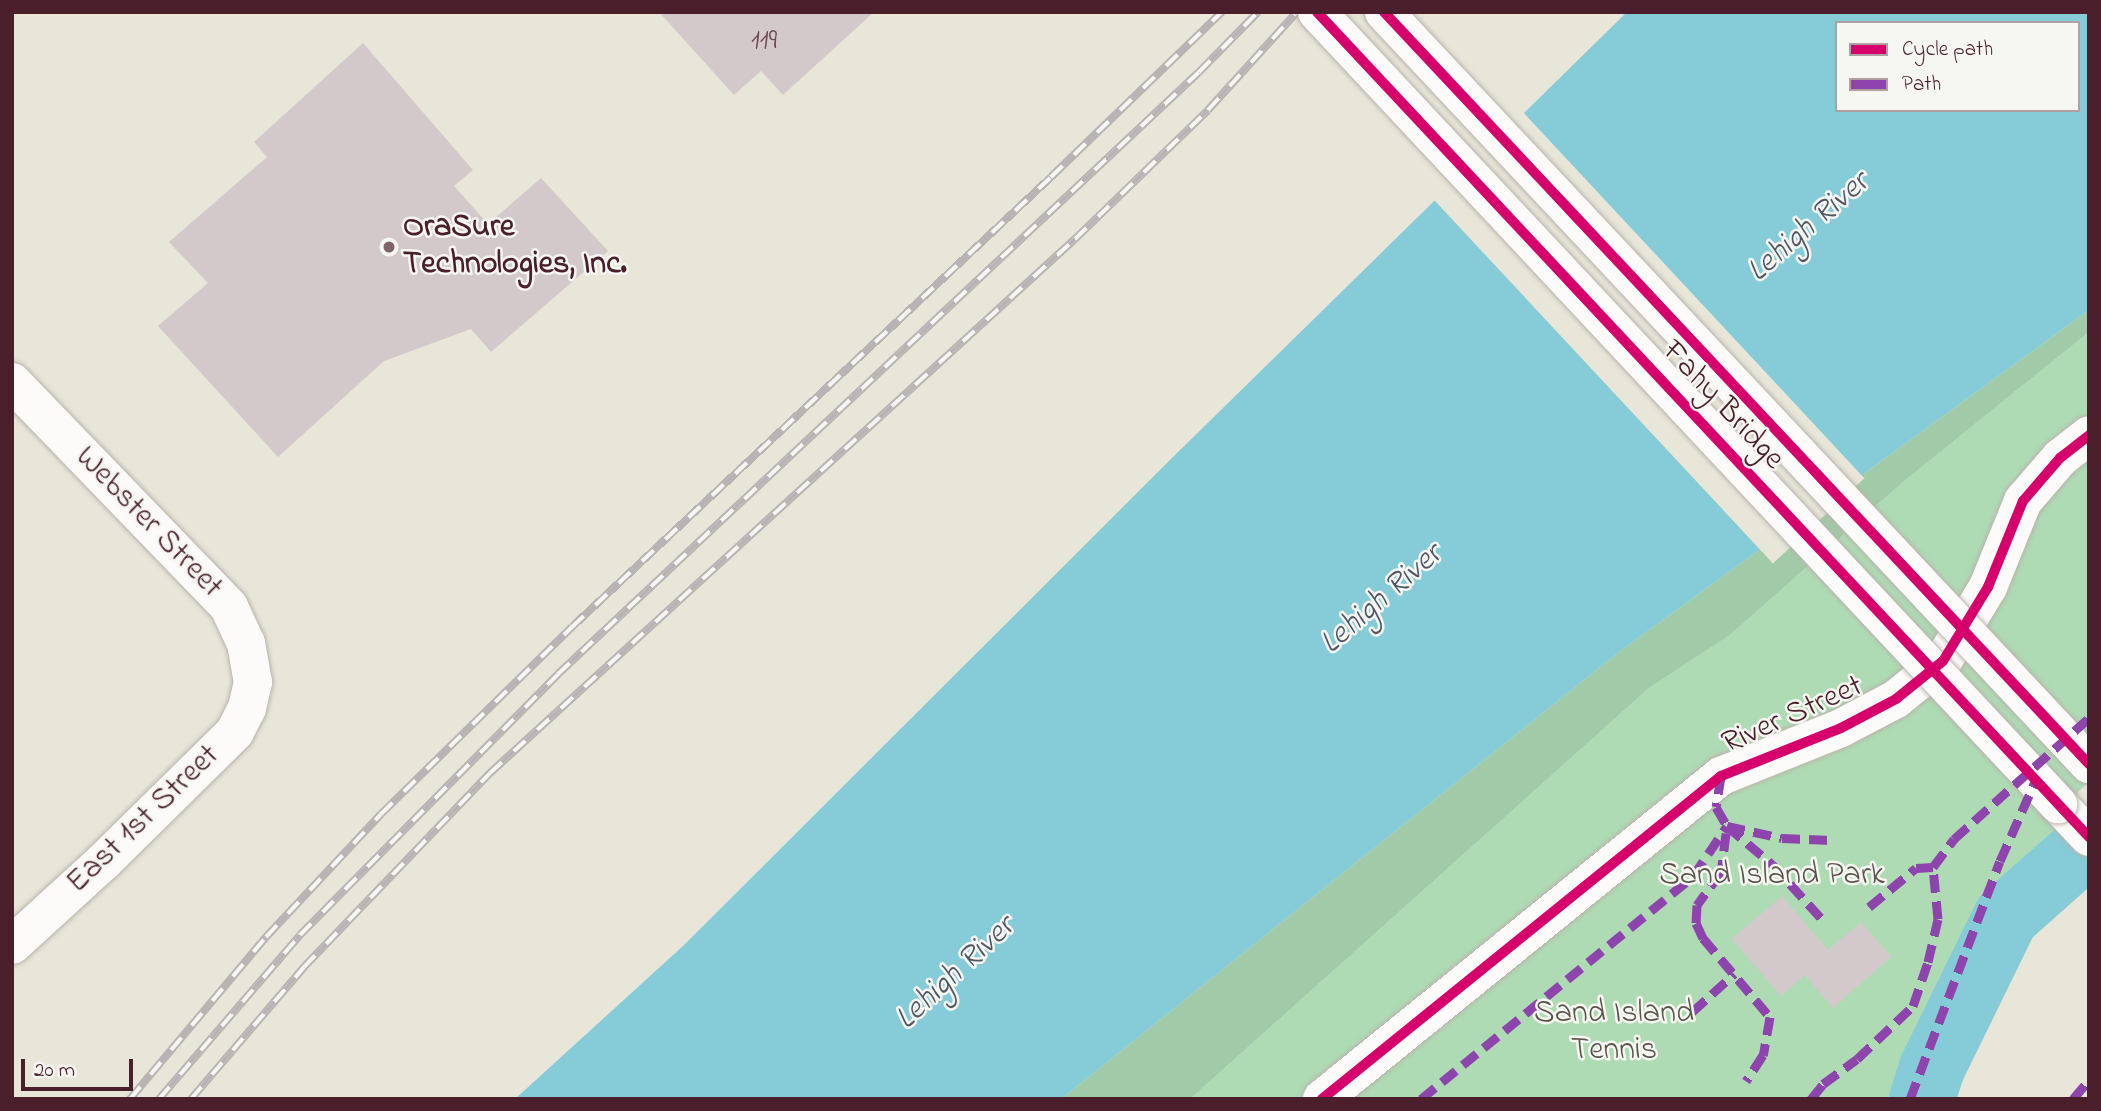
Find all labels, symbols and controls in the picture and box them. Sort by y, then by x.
legend [1835,21,2080,112]
house number: 119 [751,25,777,59]
text: Cycle path [1902,35,1993,65]
text: Path [1902,70,1941,100]
water label: Lehigh River [1740,164,1878,292]
place label: OraSure Technologies, Inc. [403,210,627,285]
marker: OraSure Technologies, Inc. [381,239,397,255]
street label: Fahy Bridge [1652,333,1792,479]
street label: Webster Street [66,439,230,607]
water label: Lehigh River [1313,536,1451,664]
street label: River Street [1717,668,1869,764]
street label: East 1st Street [60,738,228,902]
park label: Sand Island Park [1659,857,1885,895]
water label: Lehigh River [888,909,1024,1039]
park label: Sand Island Tennis [1534,996,1694,1071]
scale bar [24,1044,136,1088]
text: 20 m [34,1056,75,1086]

